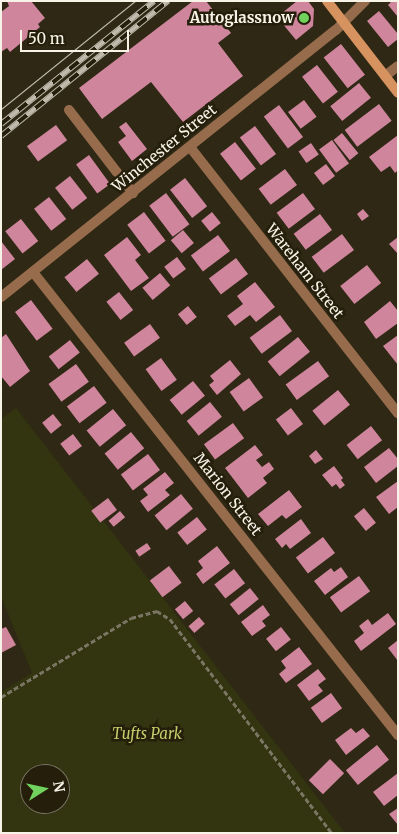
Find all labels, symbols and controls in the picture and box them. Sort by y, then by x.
place label: Autoglassnow [190,9,294,27]
marker: Autoglassnow [298,12,310,24]
scale bar [22,20,131,52]
text: 50 m [28,29,65,48]
street label: Winchester Street [108,100,220,196]
street label: Wareham Street [262,220,348,322]
street label: Marion Street [190,449,266,539]
park label: Tufts Park [112,725,182,743]
north arrow [20,764,70,814]
text: N [49,780,69,794]

